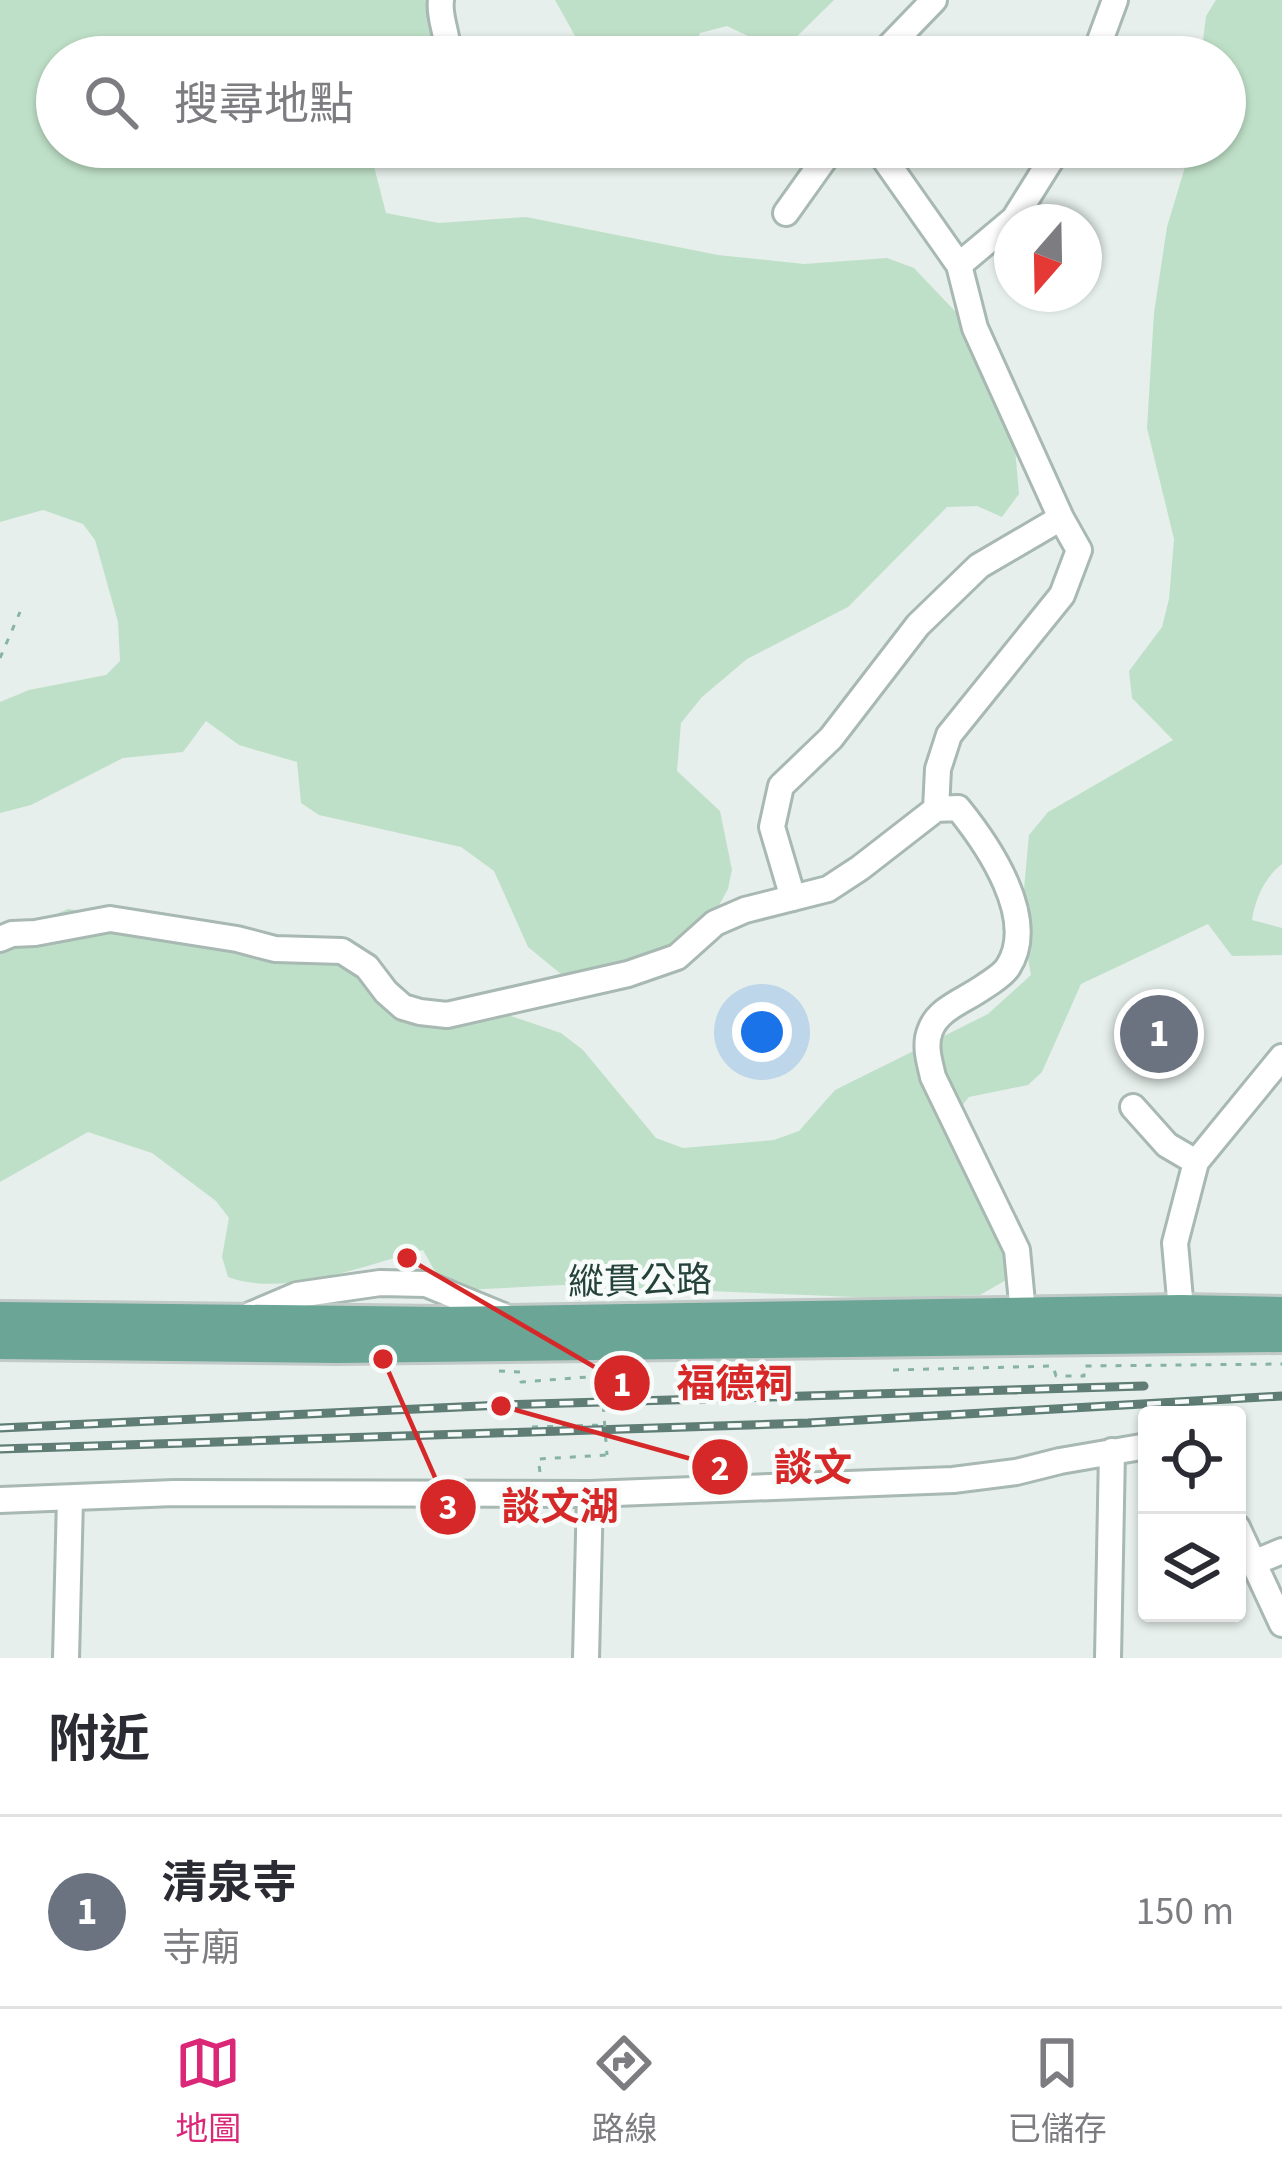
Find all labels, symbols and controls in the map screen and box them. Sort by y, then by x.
search box [36,36,1246,168]
icon: search [78,69,144,135]
text: 搜尋地點 [174,73,354,137]
north arrow [994,204,1102,312]
pin: 1 [1120,989,1198,1079]
your location [732,1002,792,1062]
street label: 縱貫公路 [568,1255,712,1308]
callout: 福德祠 [592,1345,817,1420]
text: 福德祠 [676,1357,794,1413]
text: 1 [612,1359,632,1410]
map controls [1138,1406,1246,1622]
button: locate [1138,1406,1246,1514]
callout: 談文 [690,1430,876,1505]
text: 談文 [774,1441,852,1497]
text: 2 [710,1443,730,1494]
callout: 談文湖 [418,1469,643,1544]
text: 談文湖 [501,1480,619,1536]
text: 3 [438,1482,458,1533]
button: layers [1138,1514,1246,1622]
text: 附近 [48,1704,150,1776]
text: 清泉寺 [162,1852,297,1916]
text: 1 [77,1884,97,1940]
text: 150 m [1136,1884,1234,1940]
text: 寺廟 [162,1921,240,1977]
tab: 地圖 [175,2030,241,2153]
tab: 路線 [591,2030,657,2153]
tab: 已儲存 [1008,2030,1107,2153]

